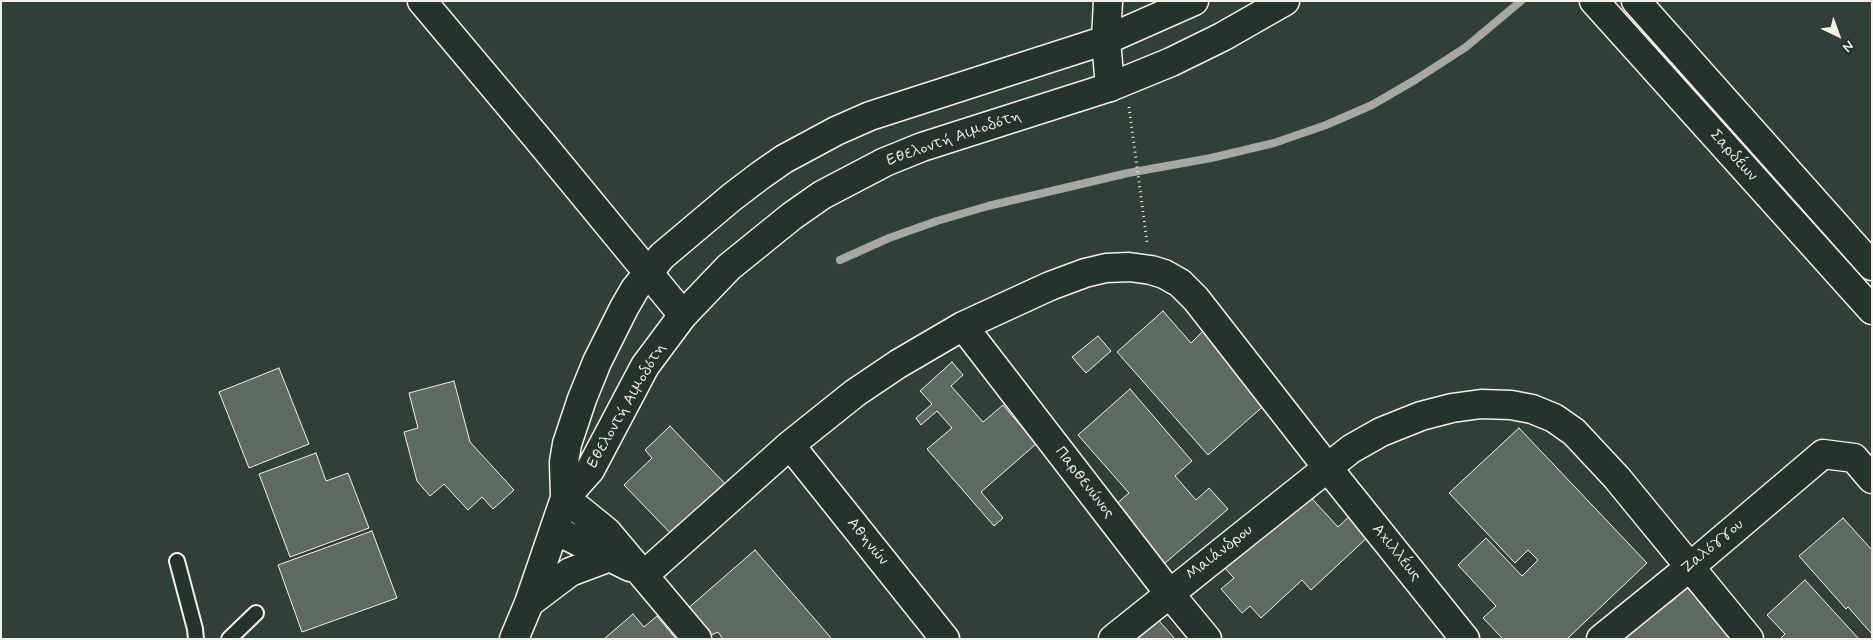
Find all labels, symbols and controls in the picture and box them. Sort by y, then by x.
north arrow [1813,10,1863,60]
text: N [1839,36,1858,56]
street label: Εθελοντή Αιμοδότη [884,107,1024,171]
street label: Σαρδέων [1705,126,1761,186]
street label: Εθελοντή Αιμοδότη [583,340,671,472]
street label: Παρθενώνος [1050,443,1118,523]
street label: Αθηνών [842,514,892,570]
street label: Ζαλόγγου [1678,515,1748,579]
street label: Μαιάνδρου [1183,521,1257,585]
street label: Αχιλλέως [1367,521,1425,585]

